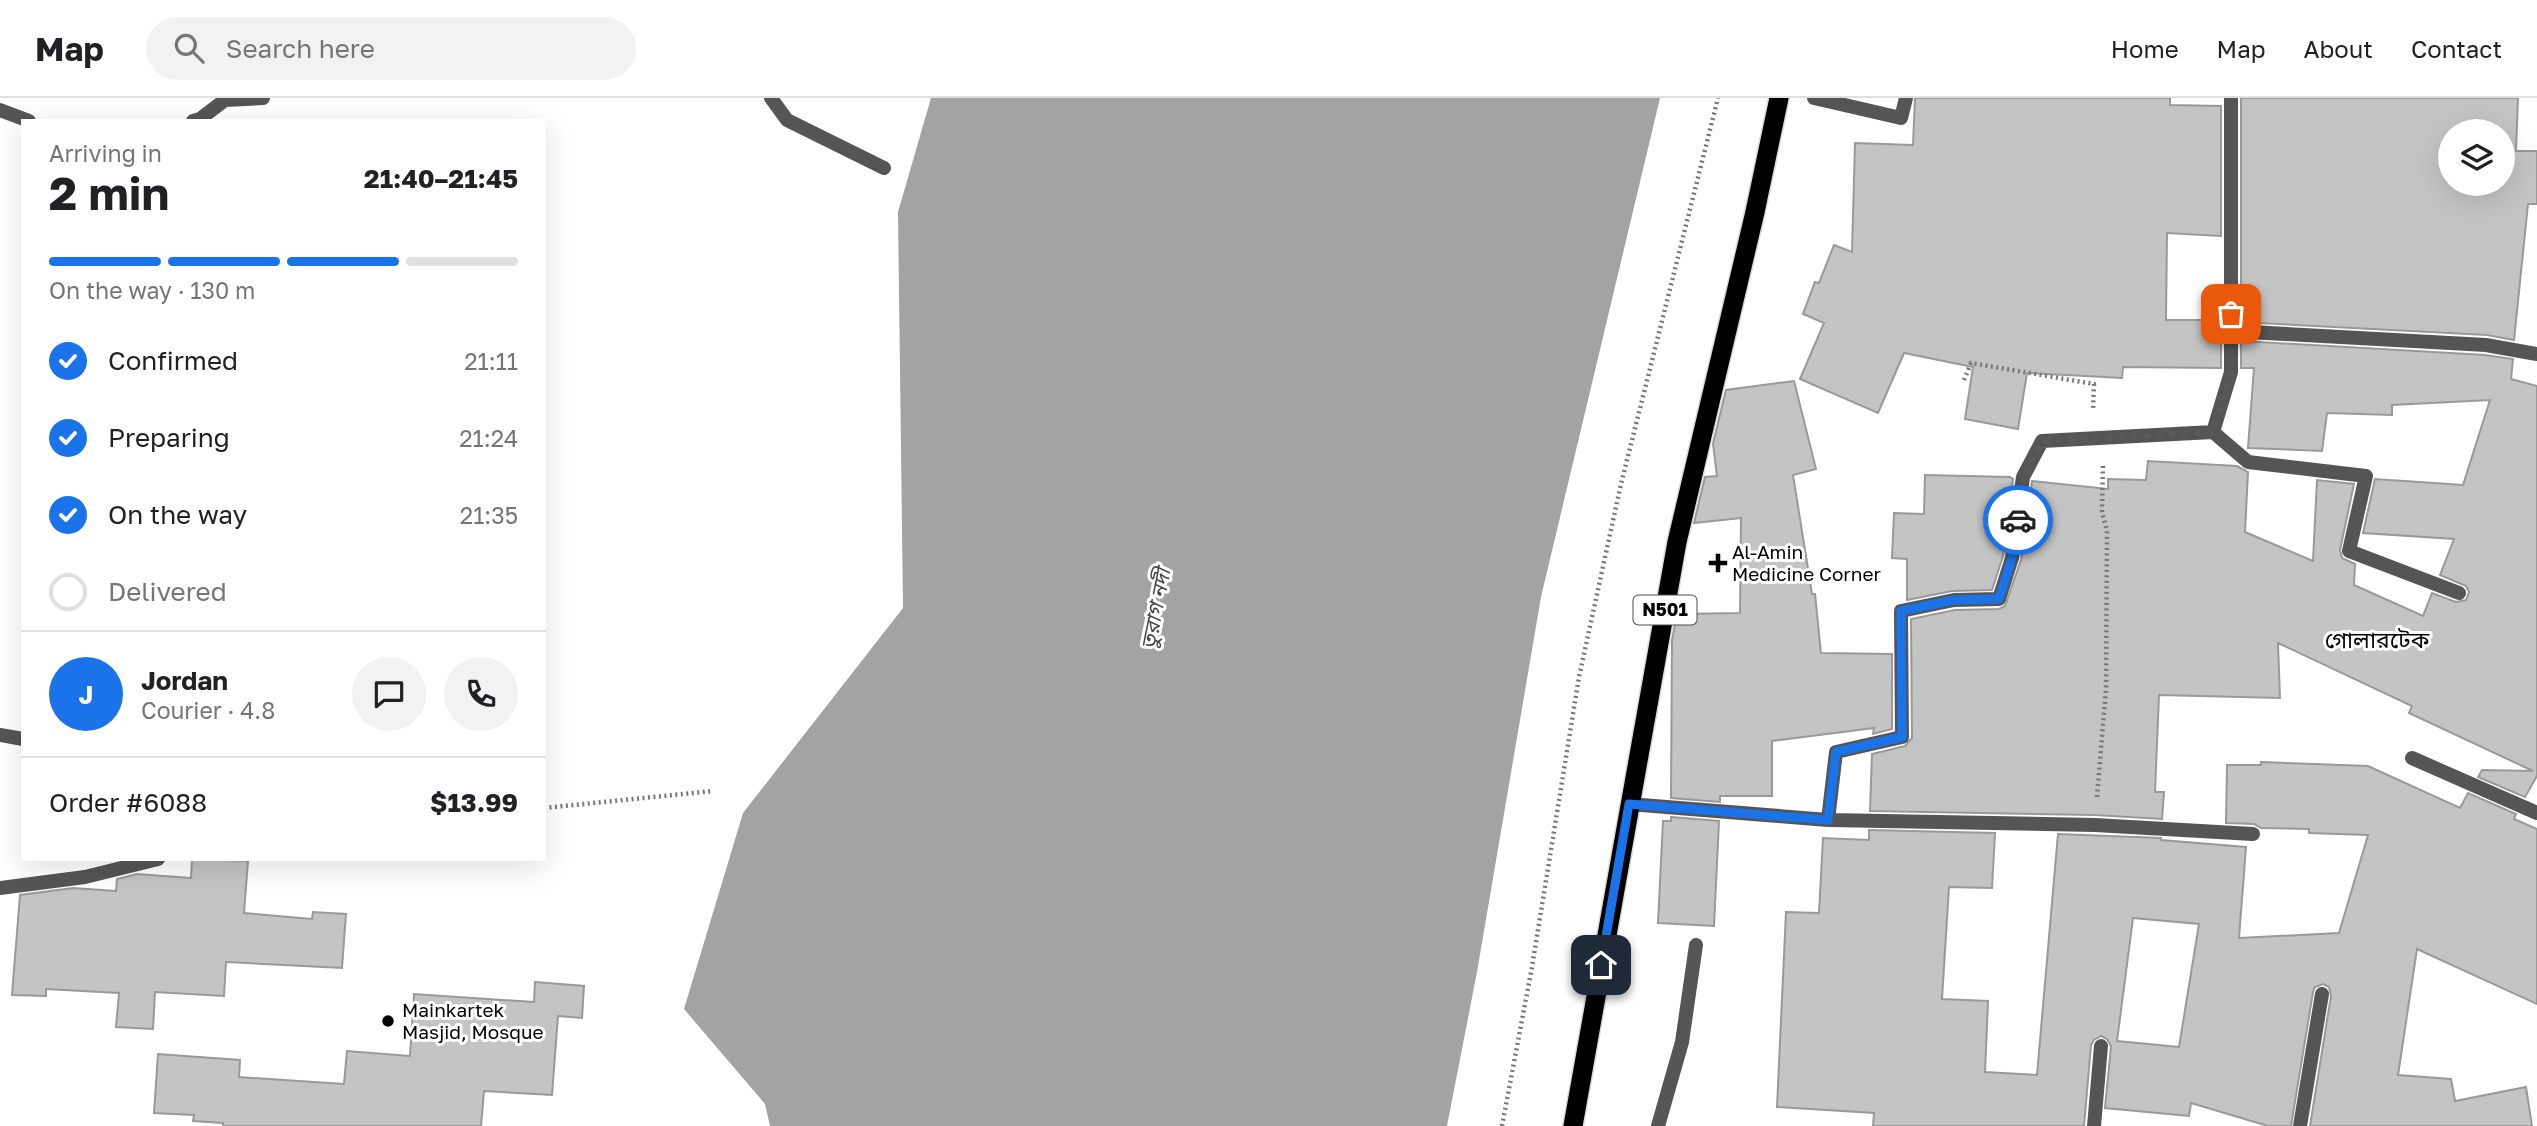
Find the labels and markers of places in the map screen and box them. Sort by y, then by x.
pin [2201,284,2261,344]
place label: Al-Amin Medicine Corner [1732,540,1881,585]
marker: Al-Amin Medicine Corner [1710,555,1726,571]
pin [1571,935,1631,995]
place label: Mainkartek Masjid, Mosque [402,998,543,1043]
marker: Mainkartek Masjid, Mosque [380,1013,396,1029]

